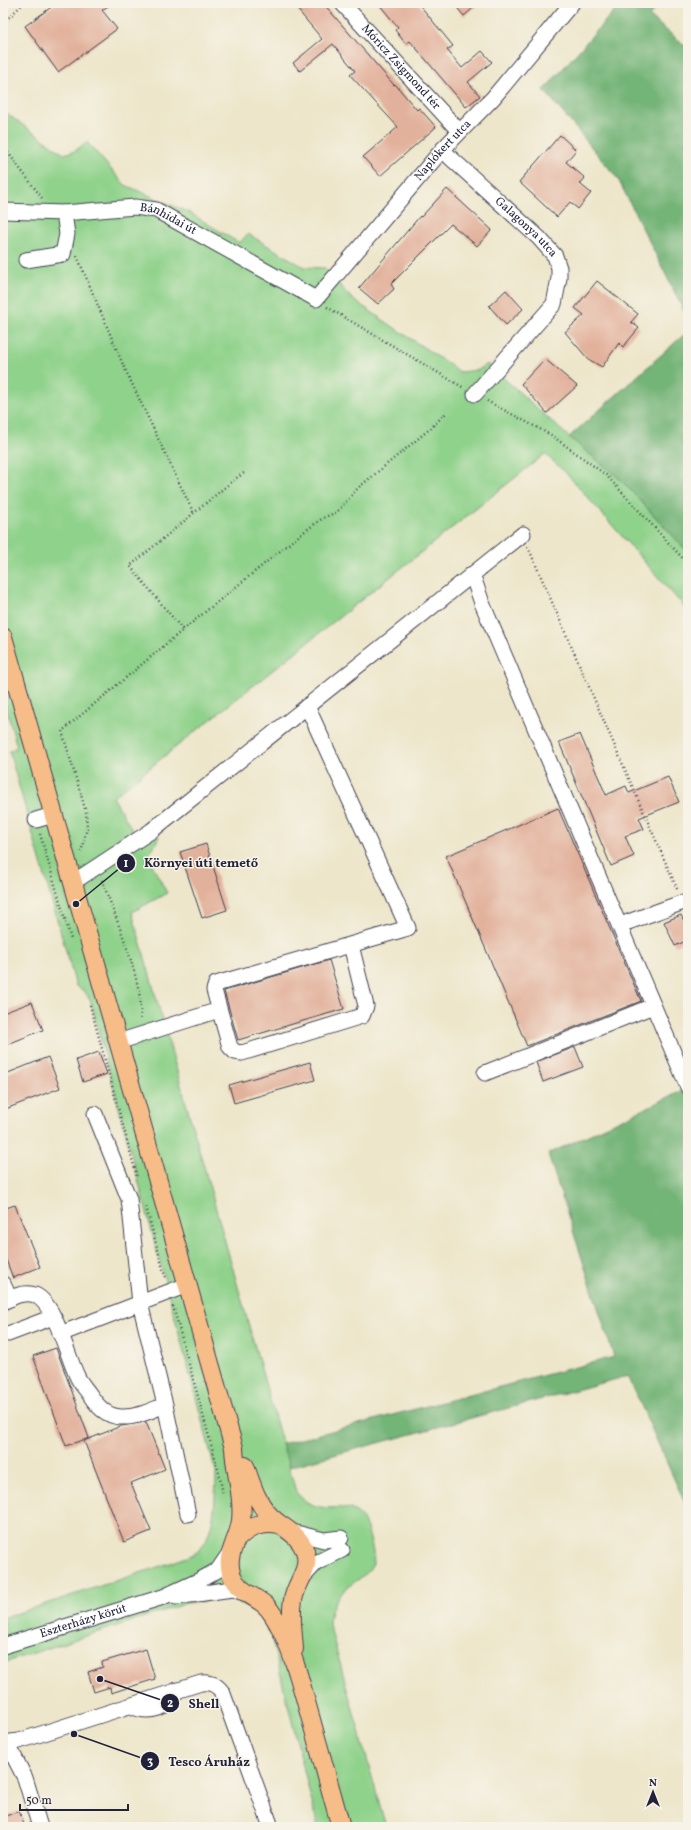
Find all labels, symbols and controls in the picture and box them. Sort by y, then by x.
street label: Móricz Zsigmond tér [358,21,444,113]
street label: Naplókert utca [411,117,475,185]
street label: Galagonya utca [491,194,561,261]
street label: Bánhidai út [139,200,199,239]
callout: Környei úti temető [116,850,266,875]
text: Környei úti temető [144,855,258,873]
text: 1 [124,856,129,872]
street label: Eszterházy körút [38,1601,129,1642]
callout: Shell [160,1691,227,1716]
text: 2 [167,1696,173,1712]
text: Shell [188,1696,220,1714]
callout: Tesco Áruház [140,1749,258,1774]
text: 3 [147,1754,153,1770]
text: Tesco Áruház [168,1754,250,1772]
north arrow [633,1772,673,1812]
text: N [649,1776,657,1791]
scale bar [20,1786,128,1812]
text: 50 m [26,1793,52,1809]

